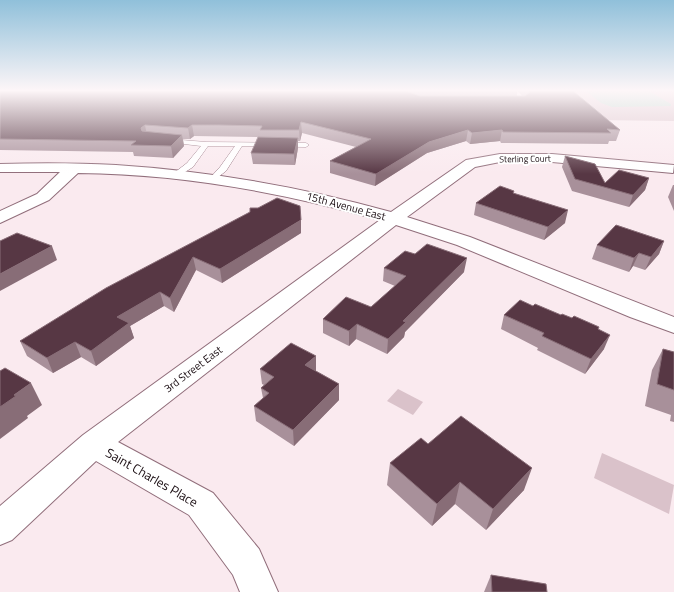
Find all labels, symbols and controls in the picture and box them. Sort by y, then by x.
street label: Sterling Court [499,152,552,165]
street label: 15th Avenue East [304,188,388,224]
street label: 3rd Street East [160,342,226,396]
street label: Saint Charles Place [102,442,202,512]

